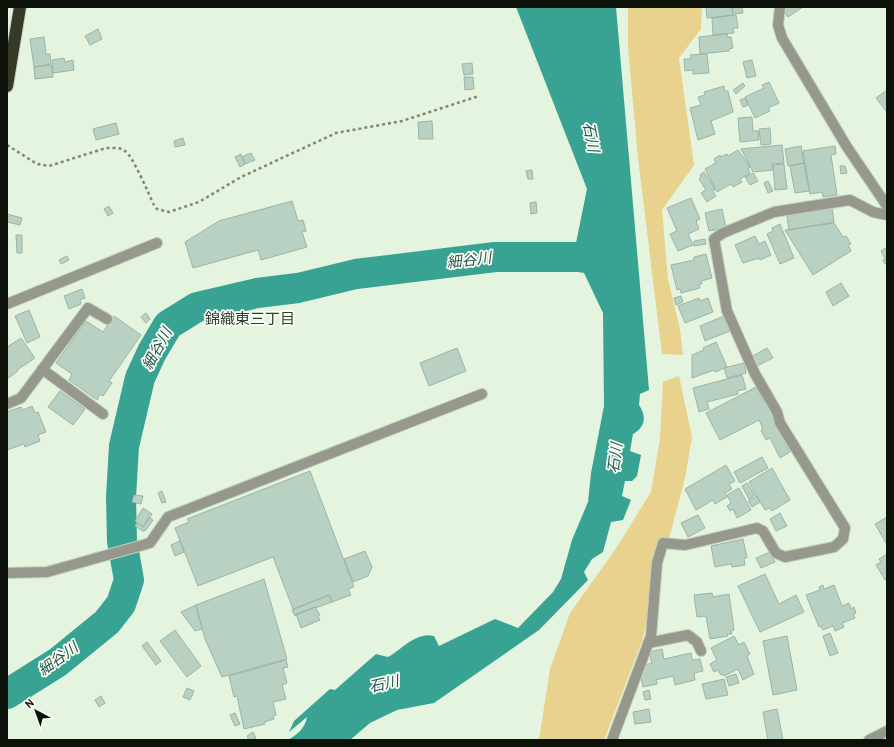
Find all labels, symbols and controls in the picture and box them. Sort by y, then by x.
water label: 石川 [579,120,604,155]
water label: 細谷川 [445,247,494,272]
district label: 錦織東三丁目 [205,309,295,328]
water label: 細谷川 [137,323,177,373]
water label: 石川 [603,440,626,474]
water label: 細谷川 [34,637,83,680]
water label: 石川 [367,670,403,696]
north arrow [16,691,56,731]
text: N [22,696,37,711]

